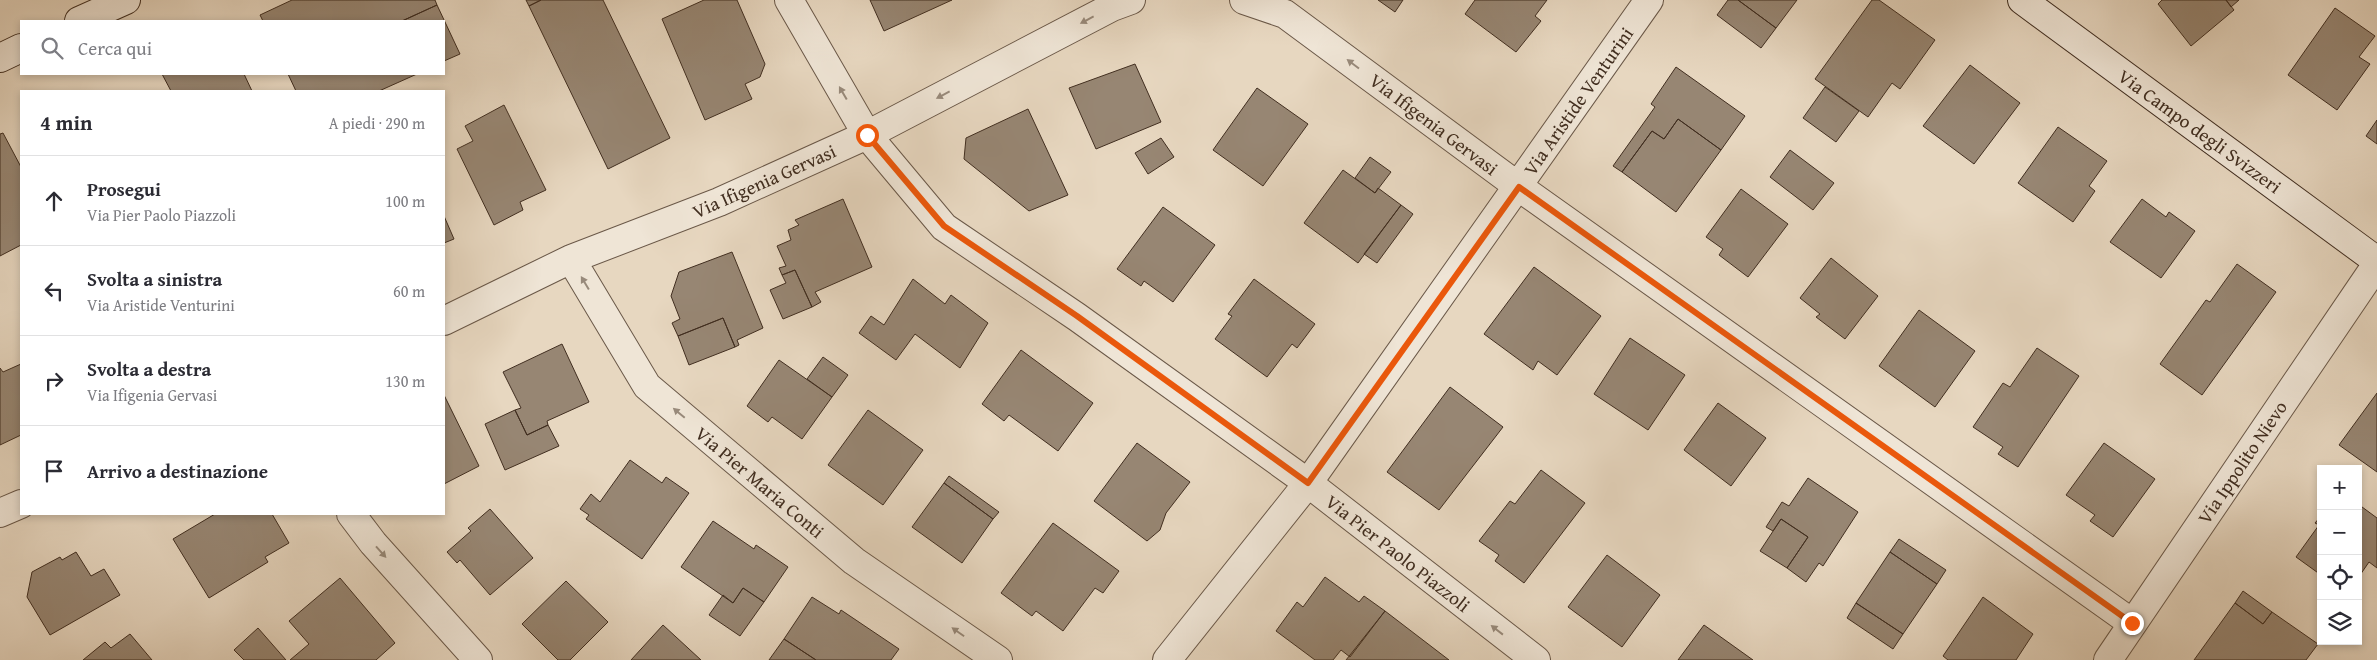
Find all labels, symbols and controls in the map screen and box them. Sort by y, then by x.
one-way arrow [1080,16,1094,24]
search box [20,20,445,75]
street label: Via Aristide Venturini [1516,21,1640,181]
icon: search [38,34,66,62]
text: Cerca qui [78,34,152,62]
one-way arrow [1347,59,1360,70]
street label: Via Campo degli Svizzeri [2112,62,2288,200]
street label: Via Ifigenia Gervasi [1364,66,1504,182]
one-way arrow [838,86,847,100]
one-way arrow [936,91,950,100]
text: 4 min [40,107,92,138]
text: A piedi · 290 m [329,111,425,135]
route start [856,124,879,147]
street label: Via Ifigenia Gervasi [688,137,840,225]
text: Prosegui [87,175,161,203]
icon: ahead [40,187,68,215]
text: 100 m [385,189,425,213]
text: Via Pier Paolo Piazzoli [87,203,236,227]
text: Svolta a sinistra [87,265,222,293]
one-way arrow [581,276,590,289]
icon: left [40,277,68,305]
text: 60 m [393,279,425,303]
text: Via Aristide Venturini [87,293,235,317]
text: Svolta a destra [87,355,211,383]
icon: right [40,367,68,395]
text: 130 m [385,369,425,393]
text: Via Ifigenia Gervasi [87,383,217,407]
street label: Via Ippolito Nievo [2190,395,2294,529]
one-way arrow [673,408,686,419]
street label: Via Pier Maria Conti [689,420,831,544]
icon: arrive [40,457,68,485]
text: Arrivo a destinazione [87,457,268,485]
map controls [2317,465,2362,645]
button: + [2317,465,2362,510]
street label: Via Pier Paolo Piazzoli [1320,487,1476,619]
button: − [2317,510,2362,555]
one-way arrow [375,546,387,558]
button: locate [2317,555,2362,600]
button: layers [2317,600,2362,645]
route end [2121,612,2144,635]
one-way arrow [1490,625,1504,635]
one-way arrow [951,627,964,637]

